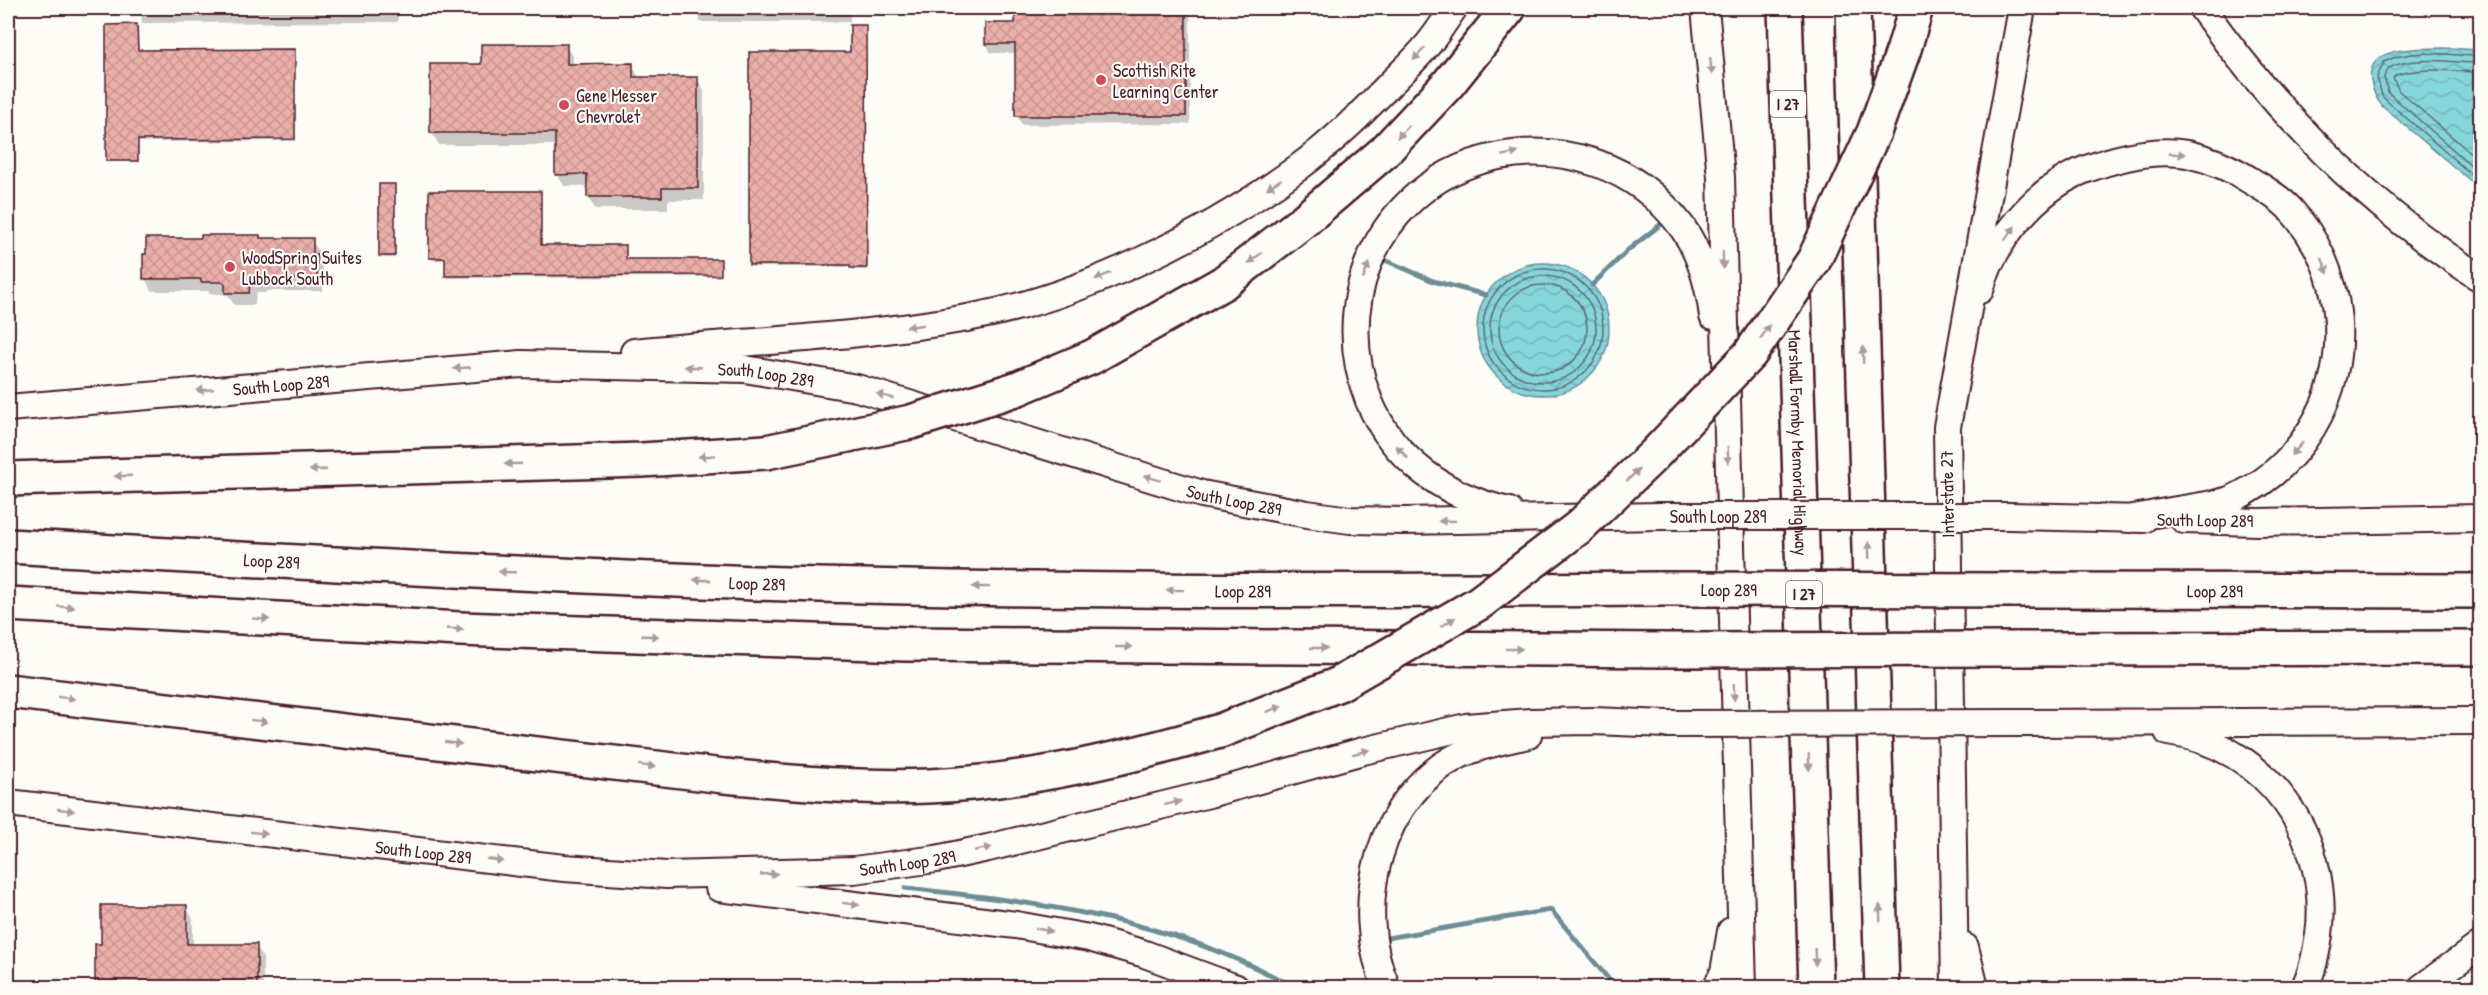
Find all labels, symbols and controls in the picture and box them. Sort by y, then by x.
one-way arrow [1413,46,1426,61]
one-way arrow [1706,56,1716,75]
place label: Scottish Rite Learning Center [1113,58,1219,104]
marker: Scottish Rite Learning Center [1094,73,1108,87]
place label: Gene Messer Chevrolet [576,83,657,129]
road number: I 27 [1770,91,1806,117]
marker: Gene Messer Chevrolet [557,98,571,112]
one-way arrow [1396,124,1410,139]
one-way arrow [1500,149,1519,158]
one-way arrow [2168,150,2187,159]
one-way arrow [1266,178,1282,189]
one-way arrow [2003,226,2015,241]
place label: WoodSpring Suites Lubbock South [242,245,362,291]
one-way arrow [1718,251,1728,270]
one-way arrow [1247,252,1263,265]
one-way arrow [2321,257,2331,275]
marker: WoodSpring Suites Lubbock South [223,260,237,274]
one-way arrow [1362,262,1371,280]
one-way arrow [1093,271,1111,281]
one-way arrow [906,321,925,330]
one-way arrow [1759,324,1770,340]
street label: Marshall Formby Memorial Highway [1783,329,1815,557]
one-way arrow [1858,345,1868,364]
street label: South Loop 289 [717,356,816,393]
one-way arrow [684,362,703,371]
one-way arrow [453,363,472,373]
street label: South Loop 289 [232,368,331,401]
one-way arrow [196,385,215,395]
one-way arrow [876,391,894,400]
one-way arrow [2291,441,2304,456]
one-way arrow [1395,445,1409,460]
one-way arrow [1723,446,1732,465]
street label: Interstate 27 [1934,450,1960,538]
one-way arrow [698,451,717,461]
one-way arrow [503,460,522,469]
one-way arrow [308,465,327,475]
one-way arrow [1626,468,1641,482]
one-way arrow [113,471,132,481]
one-way arrow [1143,473,1161,482]
street label: South Loop 289 [1183,477,1284,521]
street label: South Loop 289 [1670,504,1767,529]
street label: South Loop 289 [2157,507,2254,533]
one-way arrow [1438,516,1457,525]
one-way arrow [1864,540,1874,559]
street label: Loop 289 [243,547,300,575]
one-way arrow [497,568,516,577]
street label: Loop 289 [729,570,786,596]
one-way arrow [692,576,711,585]
street label: Loop 289 [1701,577,1757,602]
street label: Loop 289 [1215,578,1271,603]
street label: Loop 289 [2187,578,2243,603]
road number: I 27 [1786,581,1822,607]
one-way arrow [971,582,990,592]
one-way arrow [1166,585,1185,594]
one-way arrow [56,603,75,612]
one-way arrow [251,614,270,623]
one-way arrow [1440,616,1456,627]
one-way arrow [446,624,465,633]
one-way arrow [641,632,660,641]
one-way arrow [1114,642,1133,652]
one-way arrow [1309,643,1328,653]
one-way arrow [1504,644,1523,654]
one-way arrow [1729,683,1739,702]
one-way arrow [56,693,75,703]
one-way arrow [1266,704,1284,714]
one-way arrow [250,716,269,726]
one-way arrow [444,739,463,748]
one-way arrow [1352,746,1370,756]
one-way arrow [1804,753,1814,772]
one-way arrow [637,761,656,771]
one-way arrow [1164,798,1182,808]
one-way arrow [56,805,75,815]
one-way arrow [250,828,269,837]
street label: South Loop 289 [374,834,473,870]
street label: South Loop 289 [858,843,958,882]
one-way arrow [974,844,993,853]
one-way arrow [485,855,504,865]
one-way arrow [760,869,779,878]
one-way arrow [842,900,861,909]
one-way arrow [1875,903,1884,922]
one-way arrow [1035,925,1054,934]
one-way arrow [1810,948,1820,967]

